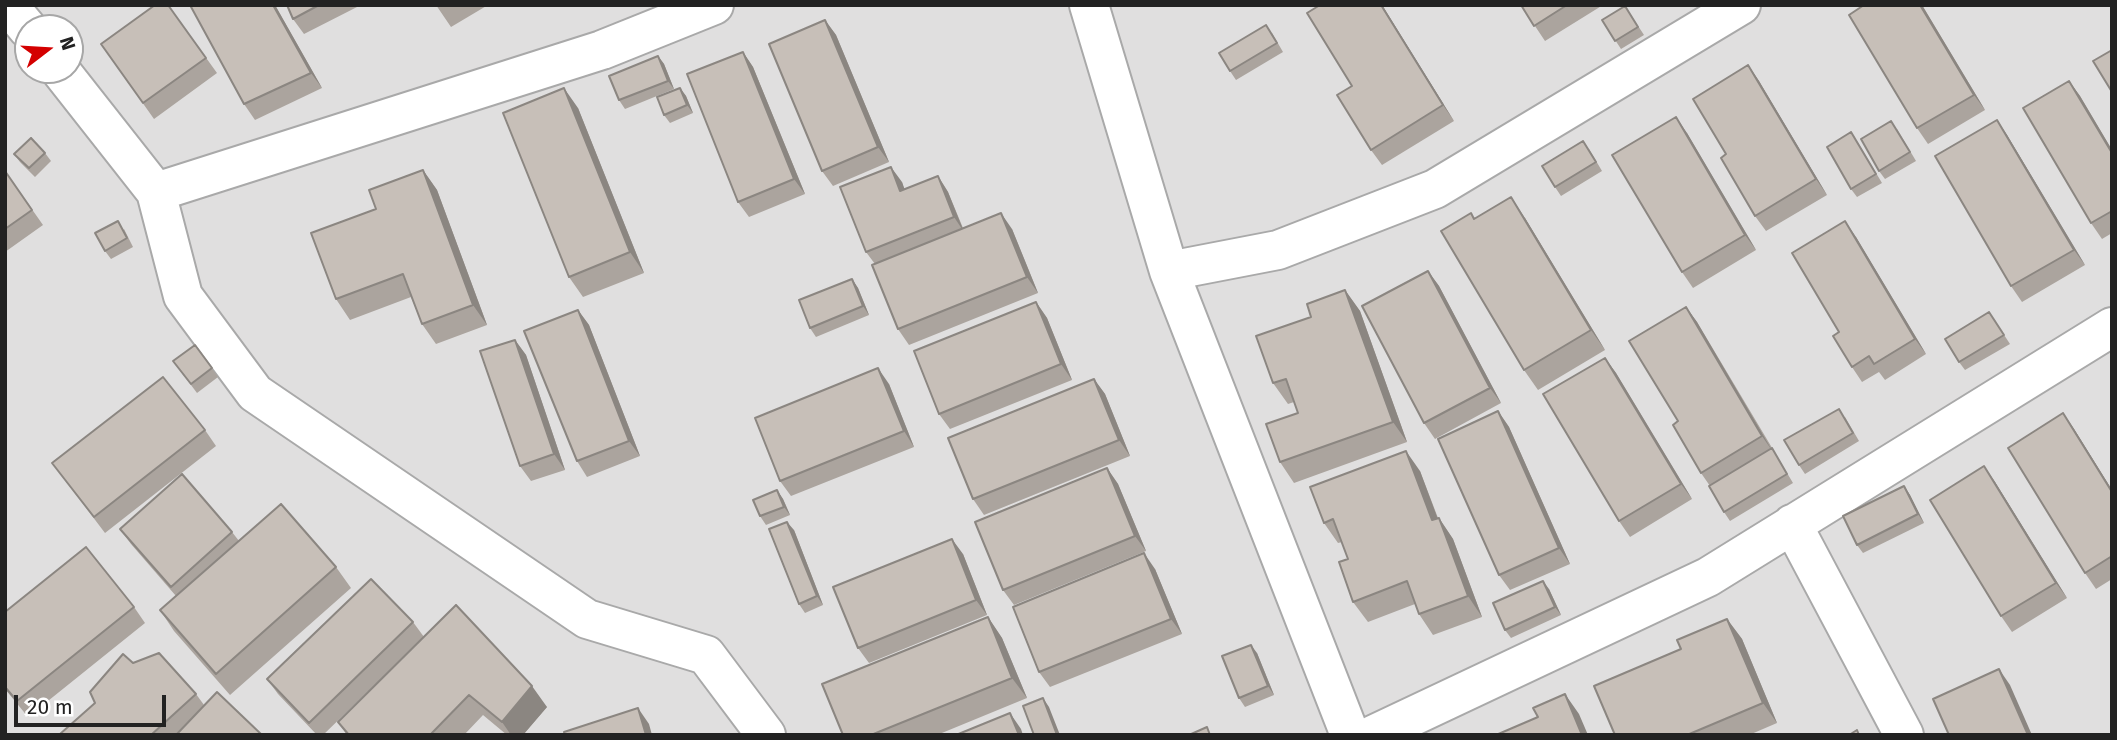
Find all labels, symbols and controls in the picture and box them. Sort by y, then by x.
north arrow [14,14,84,84]
text: N [55,34,80,53]
scale bar [18,680,170,724]
text: 20 m [27,694,73,720]

